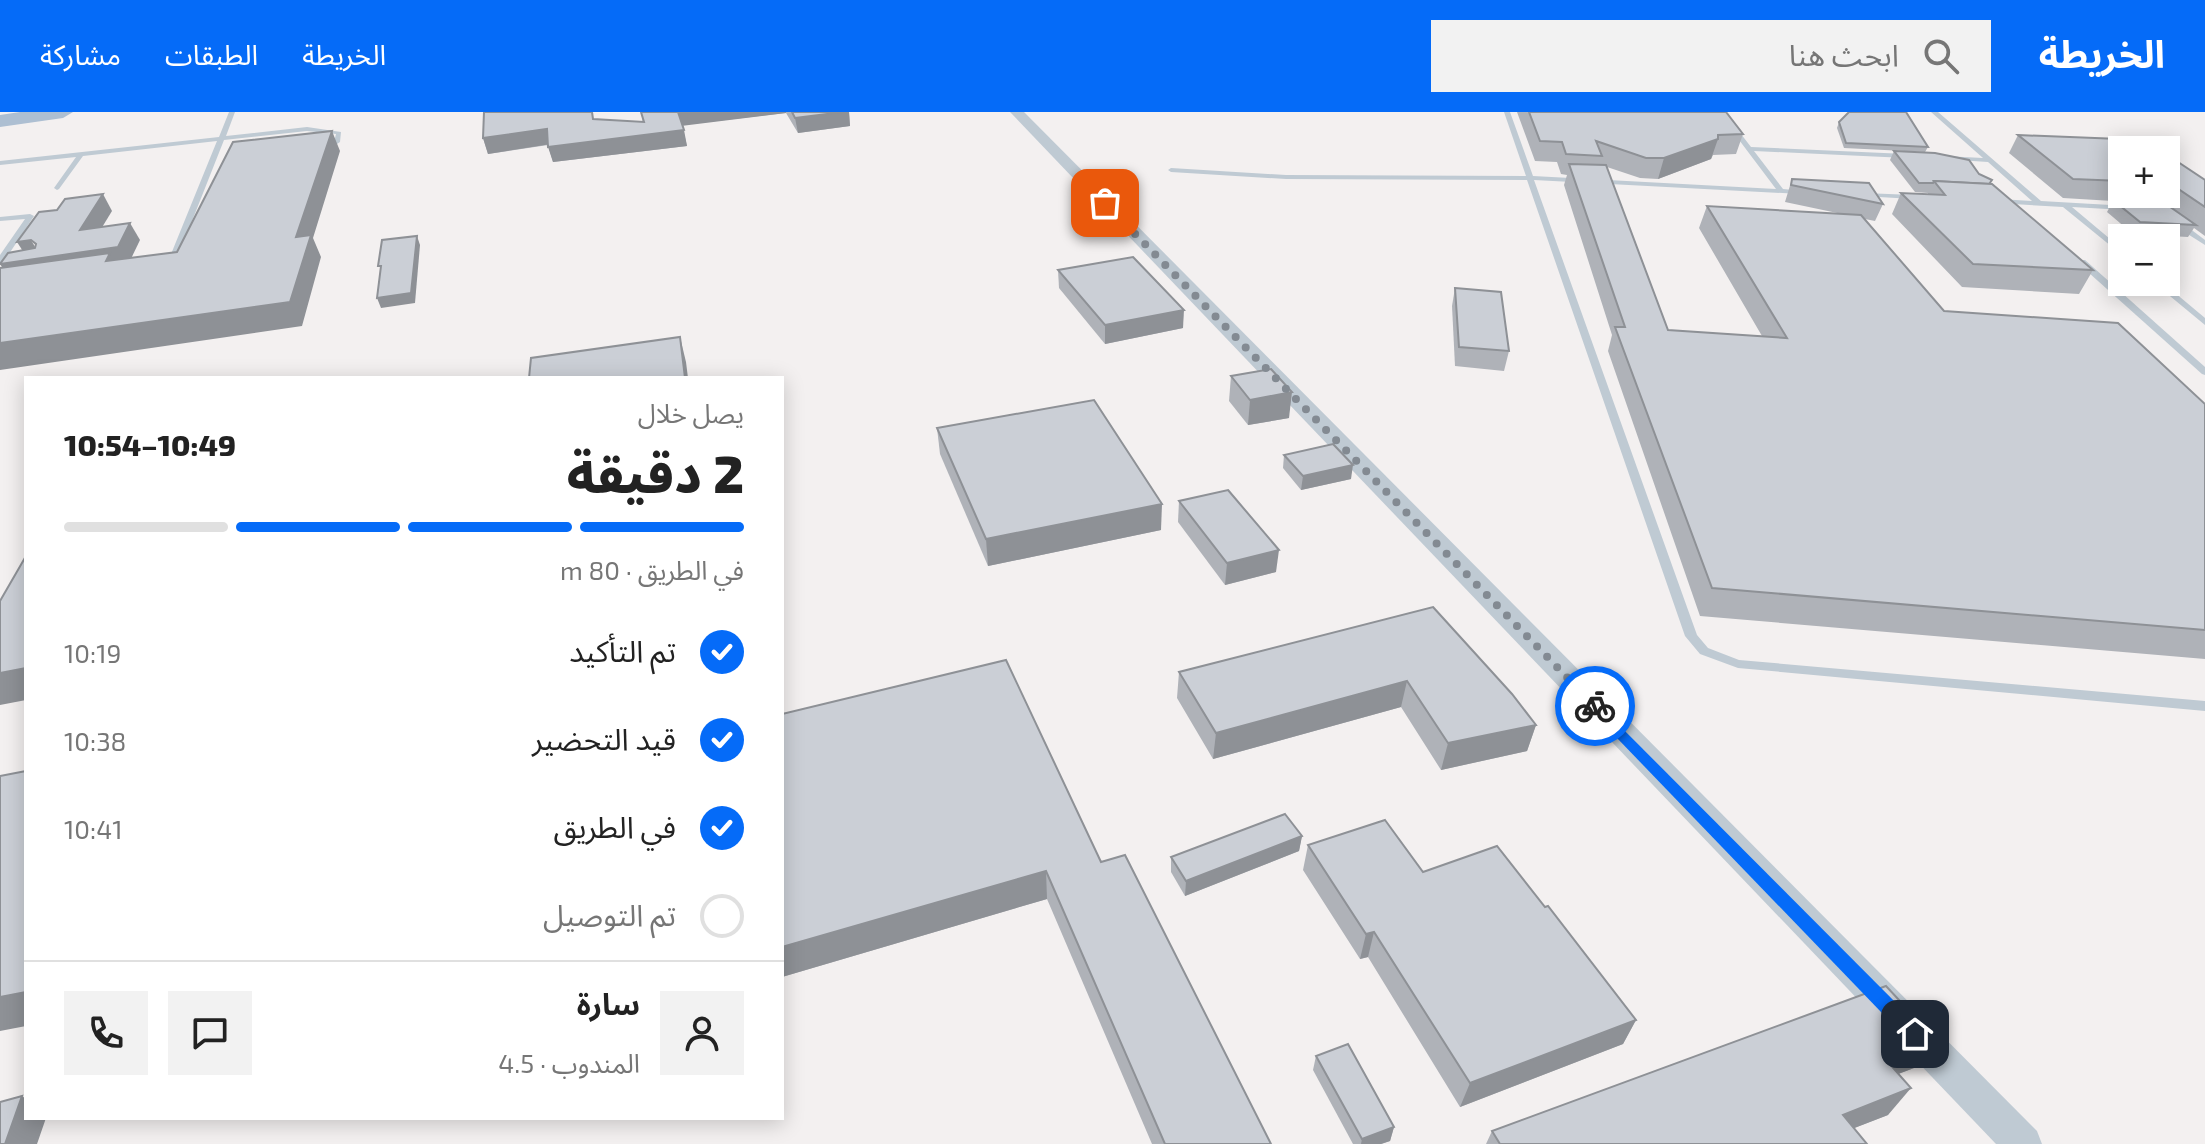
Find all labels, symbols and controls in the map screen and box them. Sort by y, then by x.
search box [1431,20,1991,92]
text: الخريطة [2039,30,2165,76]
icon: search [1919,34,1963,78]
text: ابحث هنا [1789,36,1899,72]
text: مشاركة [40,37,121,71]
text: الطبقات [165,37,258,71]
text: الخريطة [302,37,386,71]
map controls [2108,136,2180,296]
button: + [2108,136,2180,208]
pin [1071,169,1139,237]
icon: bag [1083,181,1127,225]
button: − [2108,224,2180,296]
text: يصل خلال [638,397,744,428]
text: 10:49–10:54 [64,426,236,462]
text: 2 دقيقة [566,441,744,503]
text: في الطريق · 80 m [560,554,744,585]
icon: check [700,630,744,674]
text: تم التأكيد [569,632,676,668]
text: 10:19 [64,637,121,668]
courier [1555,666,1635,746]
icon: bike [1573,684,1617,728]
icon: check [700,718,744,762]
text: قيد التحضير [532,720,676,756]
text: 10:38 [64,725,126,756]
icon: check [700,806,744,850]
text: في الطريق [553,808,676,844]
text: 10:41 [64,813,123,844]
text: تم التوصيل [543,896,676,932]
text: سارة [577,985,640,1021]
button: phone [64,991,148,1075]
button: chat [168,991,252,1075]
button: person [660,991,744,1075]
pin [1881,1000,1949,1068]
icon: home [1893,1012,1937,1056]
text: المندوب · 4.5 [498,1047,640,1078]

